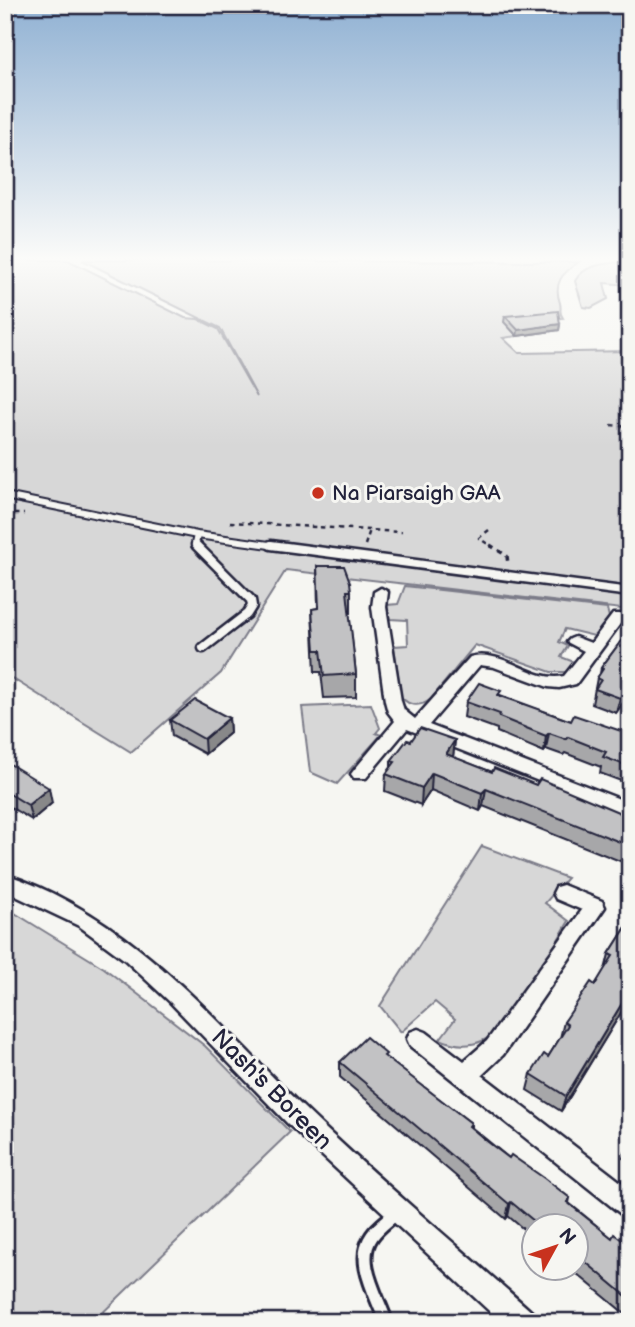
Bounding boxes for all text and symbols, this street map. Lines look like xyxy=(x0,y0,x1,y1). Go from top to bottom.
place label: Na Piarsaigh GAA xyxy=(332,481,501,506)
marker: Na Piarsaigh GAA xyxy=(310,485,326,501)
street label: Nash's Boreen xyxy=(205,1023,338,1156)
north arrow xyxy=(520,1212,590,1282)
text: N xyxy=(553,1224,580,1250)

